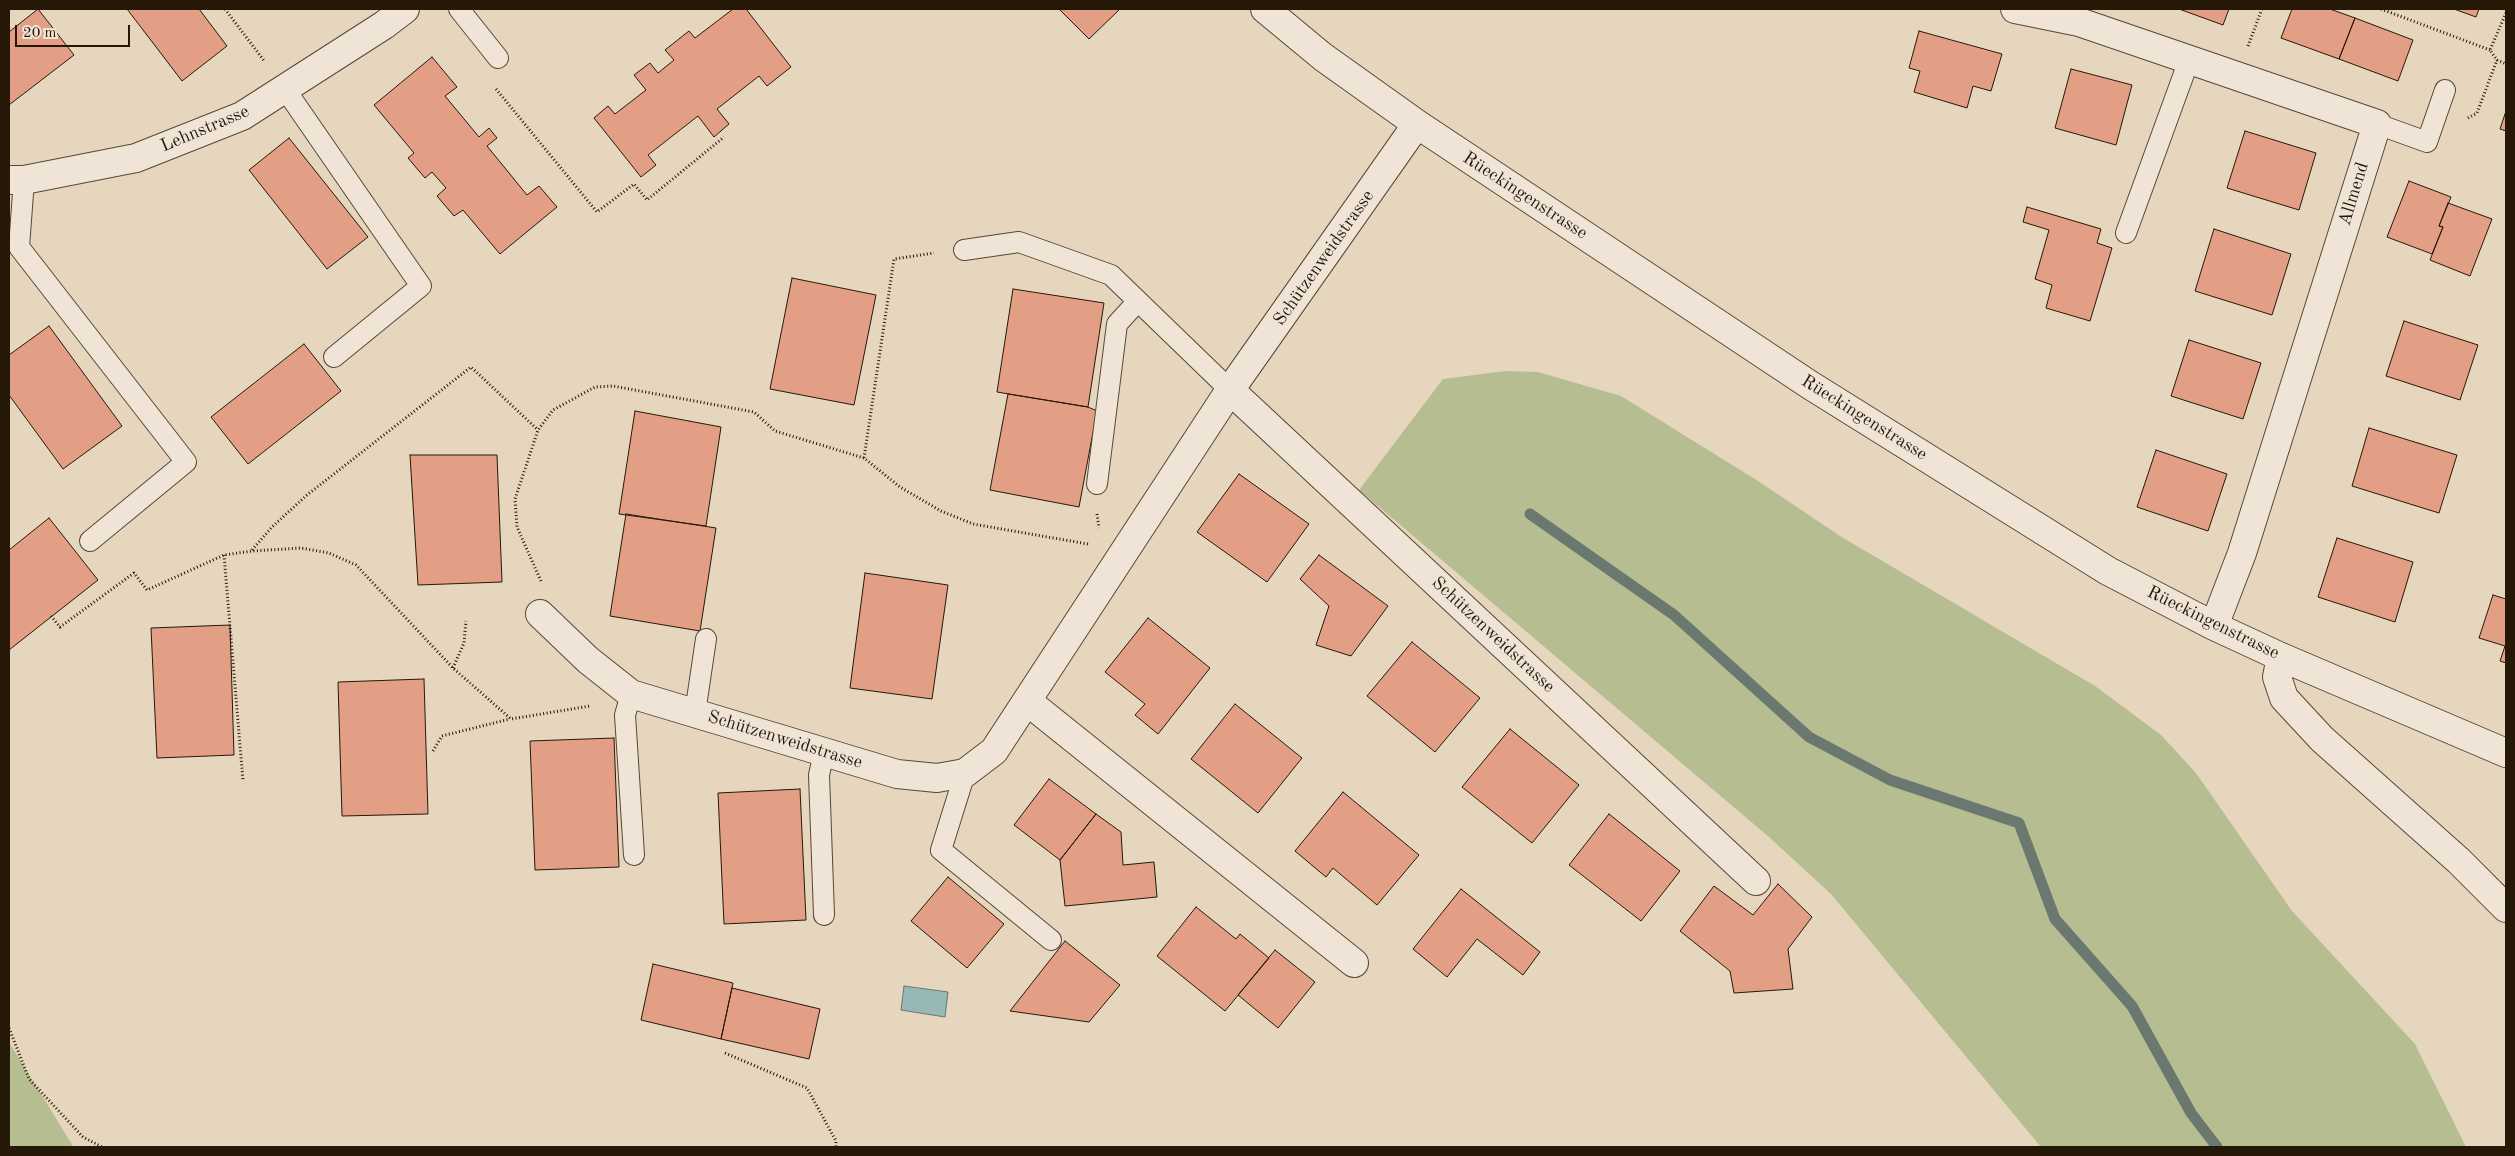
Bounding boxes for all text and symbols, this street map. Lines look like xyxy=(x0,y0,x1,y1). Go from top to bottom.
scale bar xyxy=(18,15,132,47)
text: 20 m xyxy=(23,26,57,41)
street label: Lehnstrasse xyxy=(157,101,253,157)
street label: Rüeckingenstrasse xyxy=(1458,148,1592,244)
street label: Allmend xyxy=(2334,160,2374,228)
street label: Schützenweidstrasse xyxy=(1269,186,1379,330)
street label: Rüeckingenstrasse xyxy=(1797,371,1931,465)
street label: Schützenweidstrasse xyxy=(1427,572,1559,698)
street label: Rüeckingenstrasse xyxy=(2143,582,2283,664)
street label: Schützenweidstrasse xyxy=(705,706,865,774)

